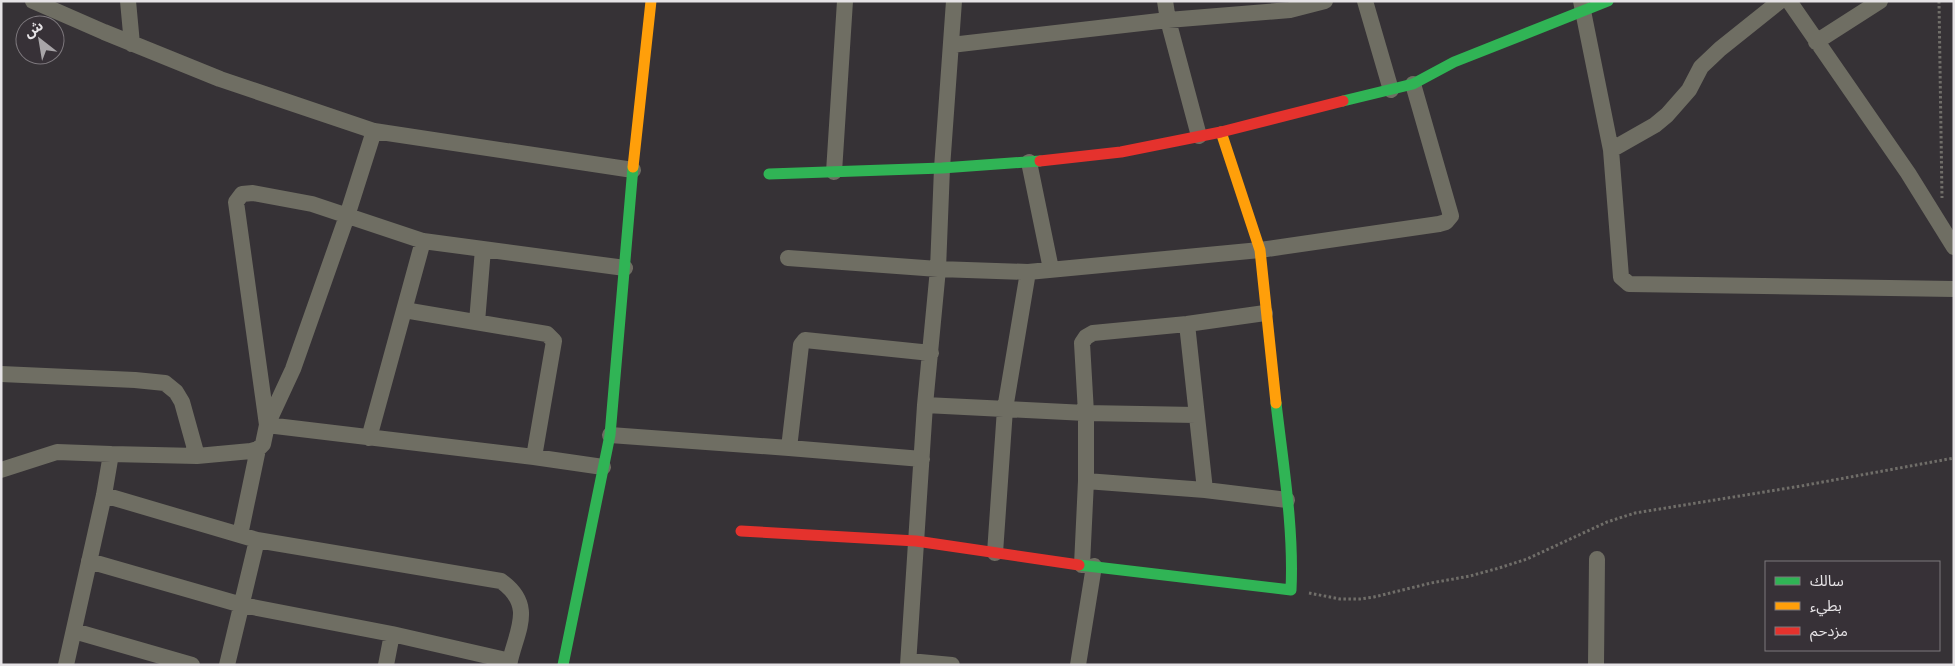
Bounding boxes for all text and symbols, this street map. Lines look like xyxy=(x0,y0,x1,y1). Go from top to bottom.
north arrow xyxy=(15,15,65,65)
text: ش xyxy=(21,17,46,42)
legend xyxy=(1765,561,1940,651)
text: سالك xyxy=(1810,572,1844,590)
text: بطيء xyxy=(1810,597,1842,617)
text: مزدحم xyxy=(1810,622,1848,642)

